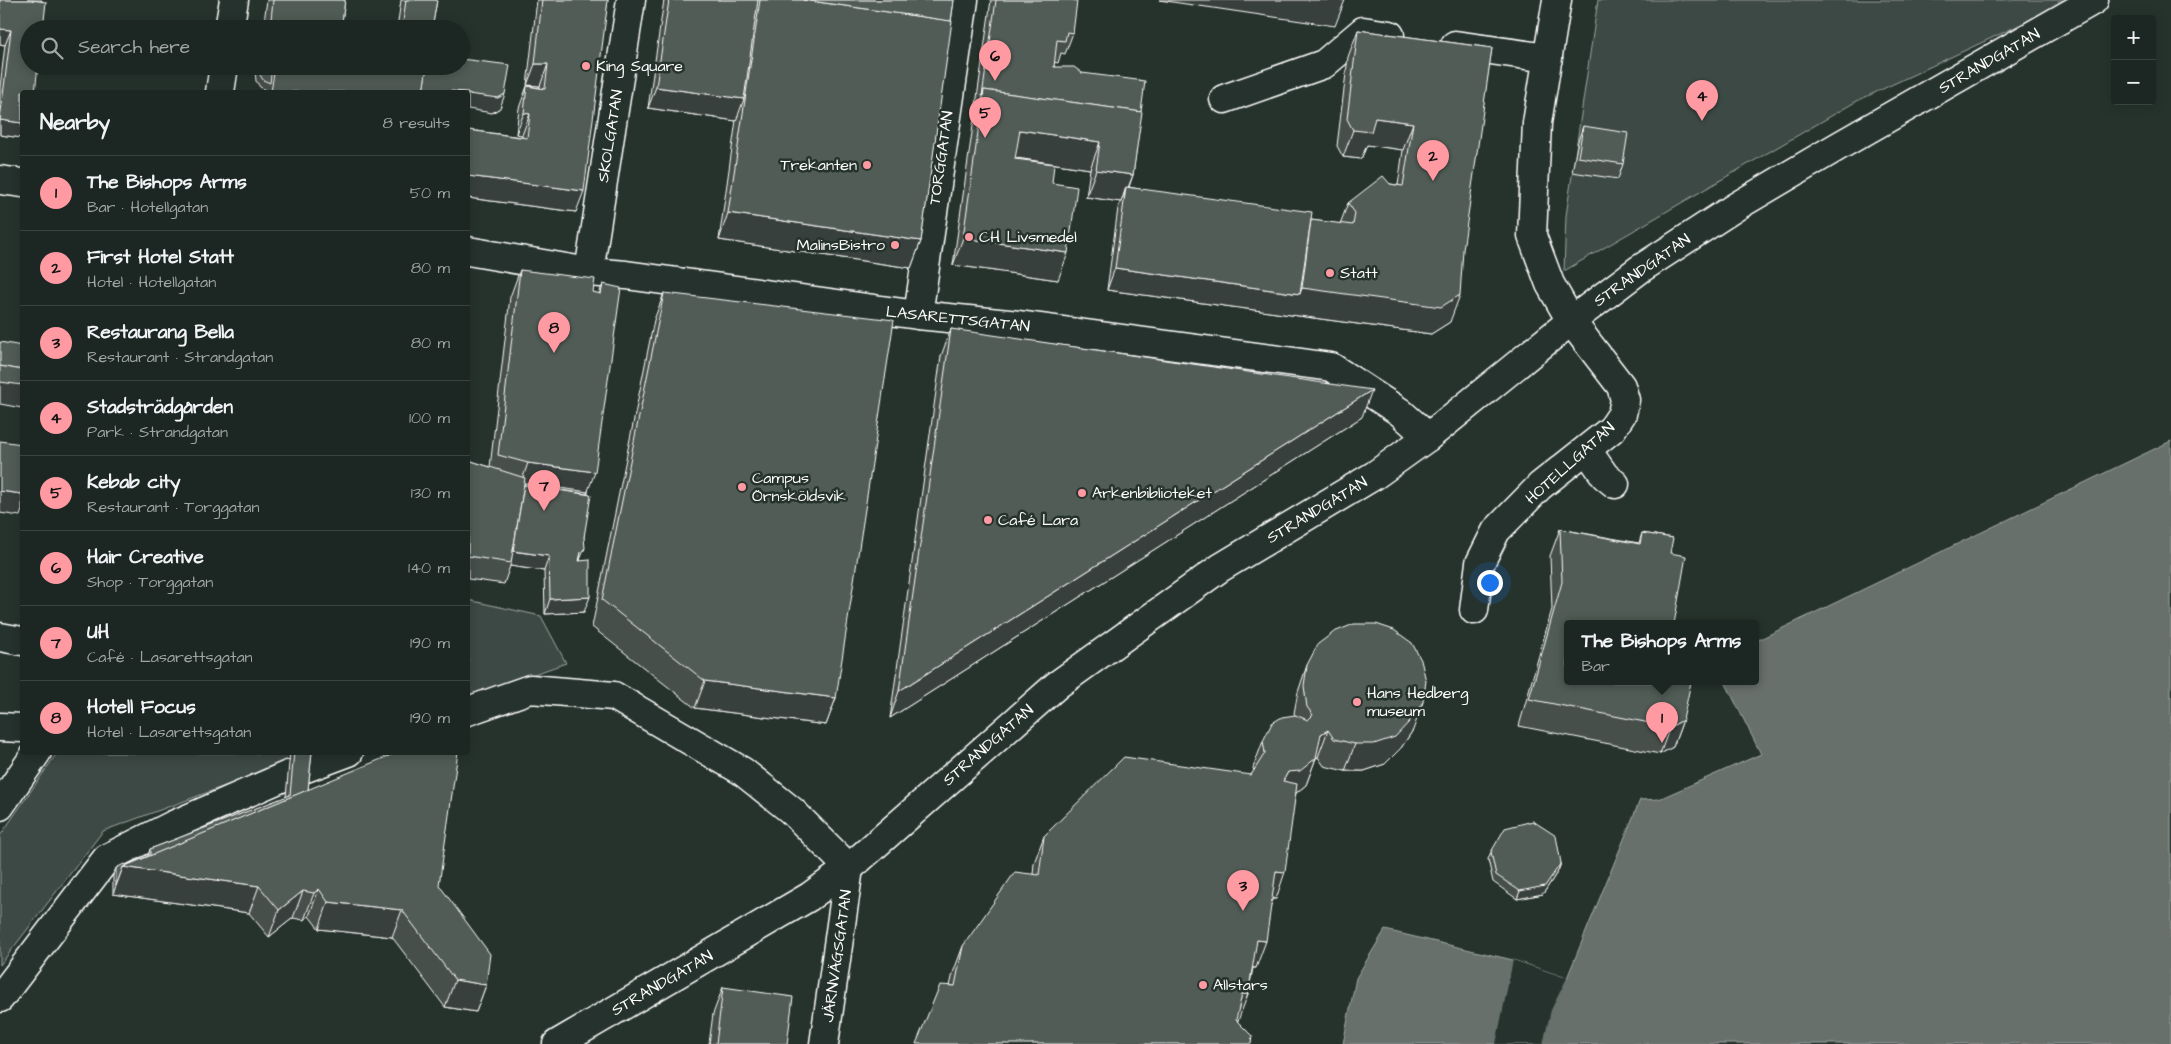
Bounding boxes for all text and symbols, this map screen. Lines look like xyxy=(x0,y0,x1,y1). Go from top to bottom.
map controls xyxy=(2111,15,2156,105)
button: + xyxy=(2111,15,2156,60)
search box xyxy=(20,20,470,75)
street label: STRANDGATAN xyxy=(1934,23,2044,99)
icon: search xyxy=(38,34,66,62)
text: Search here xyxy=(78,34,190,61)
pin: 6 xyxy=(979,40,1011,81)
place label: King Square xyxy=(596,55,683,78)
marker: King Square xyxy=(580,60,592,72)
button: − xyxy=(2111,60,2156,105)
pin: 4 xyxy=(1686,80,1718,121)
street label: SKOLGATAN xyxy=(592,88,628,184)
pin: 5 xyxy=(969,97,1001,138)
text: Nearby xyxy=(40,108,110,137)
street label: TORGGATAN xyxy=(924,110,958,206)
text: 8 results xyxy=(383,112,450,134)
pin: 2 xyxy=(1417,140,1449,181)
place label: Trekanten xyxy=(780,154,857,176)
marker: Trekanten xyxy=(861,159,873,171)
text: The Bishops Arms xyxy=(87,169,247,196)
text: 1 xyxy=(55,182,57,204)
text: 50 m xyxy=(410,182,450,204)
text: Bar · Hotellgatan xyxy=(87,196,208,218)
place label: CH Livsmedel xyxy=(979,226,1077,248)
street label: STRANDGATAN xyxy=(1589,228,1695,312)
marker: CH Livsmedel xyxy=(963,231,975,243)
place label: MalinsBistro xyxy=(797,234,885,256)
marker: MalinsBistro xyxy=(889,239,901,251)
text: First Hotel Statt xyxy=(87,244,234,271)
text: 2 xyxy=(51,257,61,279)
text: 80 m xyxy=(411,257,450,279)
place label: Statt xyxy=(1340,262,1378,284)
marker: Statt xyxy=(1324,267,1336,279)
text: Hotel · Hotellgatan xyxy=(87,271,216,293)
street label: LASARETTSGATAN xyxy=(885,301,1031,337)
pin: 8 xyxy=(538,312,570,353)
text: Restaurang Bella xyxy=(87,319,234,346)
text: 3 xyxy=(52,332,60,354)
text: 80 m xyxy=(411,332,450,354)
text: Restaurant · Strandgatan xyxy=(87,346,273,368)
text: Stadsträdgården xyxy=(87,394,233,421)
text: 4 xyxy=(51,407,61,429)
text: 100 m xyxy=(409,407,450,429)
street label: HOTELLGATAN xyxy=(1520,417,1620,509)
text: Park · Strandgatan xyxy=(87,421,228,443)
place label: Campus Örnsköldsvik xyxy=(752,467,846,507)
text: Kebab city xyxy=(87,469,180,496)
pin: 7 xyxy=(528,470,560,511)
street label: STRANDGATAN xyxy=(1263,471,1371,549)
marker: Campus Örnsköldsvik xyxy=(736,481,748,493)
text: 5 xyxy=(50,482,62,504)
text: 130 m xyxy=(411,482,450,504)
place label: Arkenbiblioteket xyxy=(1092,482,1213,504)
marker: Arkenbiblioteket xyxy=(1076,487,1088,499)
text: Restaurant · Torggatan xyxy=(87,496,259,518)
place label: Café Lara xyxy=(998,509,1078,531)
marker: Café Lara xyxy=(982,514,994,526)
text: Hair Creative xyxy=(87,544,204,571)
text: 6 xyxy=(51,557,61,579)
text: 140 m xyxy=(408,557,450,579)
your location xyxy=(1477,570,1503,596)
text: Shop · Torggatan xyxy=(87,571,213,593)
text: UH xyxy=(87,619,109,646)
popup xyxy=(1564,620,1759,685)
text: The Bishops Arms xyxy=(1582,628,1741,655)
text: 7 xyxy=(51,632,61,654)
text: 190 m xyxy=(410,632,450,654)
text: Café · Lasarettsgatan xyxy=(87,646,253,668)
text: Bar xyxy=(1582,655,1610,677)
place label: Hans Hedberg museum xyxy=(1367,682,1469,722)
text: Hotell Focus xyxy=(87,694,196,721)
marker: Hans Hedberg museum xyxy=(1351,696,1363,708)
street label: STRANDGATAN xyxy=(938,699,1038,791)
pin: 1 xyxy=(1646,702,1678,743)
text: 8 xyxy=(51,707,61,729)
text: 190 m xyxy=(410,707,450,729)
text: Hotel · Lasarettsgatan xyxy=(87,721,251,743)
pin: 3 xyxy=(1227,870,1259,911)
street label: JÄRNVÄGSGATAN xyxy=(817,888,857,1024)
street label: STRANDGATAN xyxy=(607,945,717,1021)
place label: Allstars xyxy=(1213,974,1268,996)
marker: Allstars xyxy=(1197,979,1209,991)

